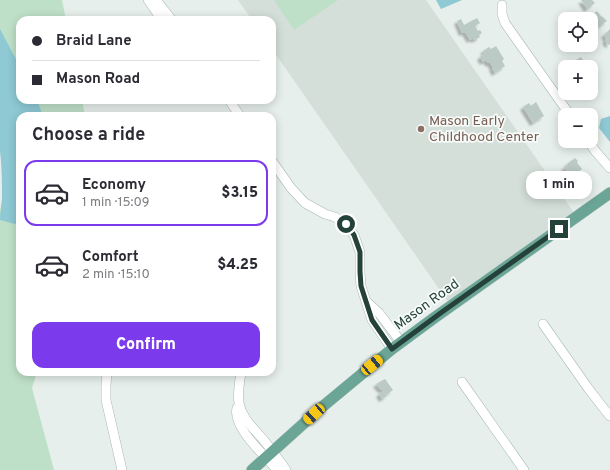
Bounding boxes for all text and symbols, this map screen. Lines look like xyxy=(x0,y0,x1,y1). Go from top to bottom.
map controls xyxy=(558,12,598,148)
button: locate xyxy=(558,12,598,52)
text: Braid Lane xyxy=(56,32,132,51)
button: + xyxy=(558,60,598,100)
text: Mason Road xyxy=(56,70,140,89)
button: − xyxy=(558,108,598,148)
place label: Mason Early Childhood Center xyxy=(429,113,540,146)
text: Choose a ride xyxy=(32,124,145,147)
marker: Mason Early Childhood Center xyxy=(416,124,426,134)
callout: 1 min xyxy=(526,171,592,199)
icon: car xyxy=(34,175,70,211)
text: Economy xyxy=(82,176,146,195)
text: 1 min xyxy=(543,177,575,193)
text: $3.15 xyxy=(221,184,258,203)
text: 1 min · 15:09 xyxy=(82,195,150,211)
route start xyxy=(337,215,355,233)
route end xyxy=(550,220,568,238)
icon: car xyxy=(34,247,70,283)
text: Comfort xyxy=(82,248,139,267)
text: $4.25 xyxy=(217,256,258,275)
text: 2 min · 15:10 xyxy=(82,267,150,283)
street label: Mason Road xyxy=(391,276,463,334)
button: Confirm xyxy=(32,322,260,368)
car xyxy=(359,353,385,377)
car xyxy=(301,402,327,426)

